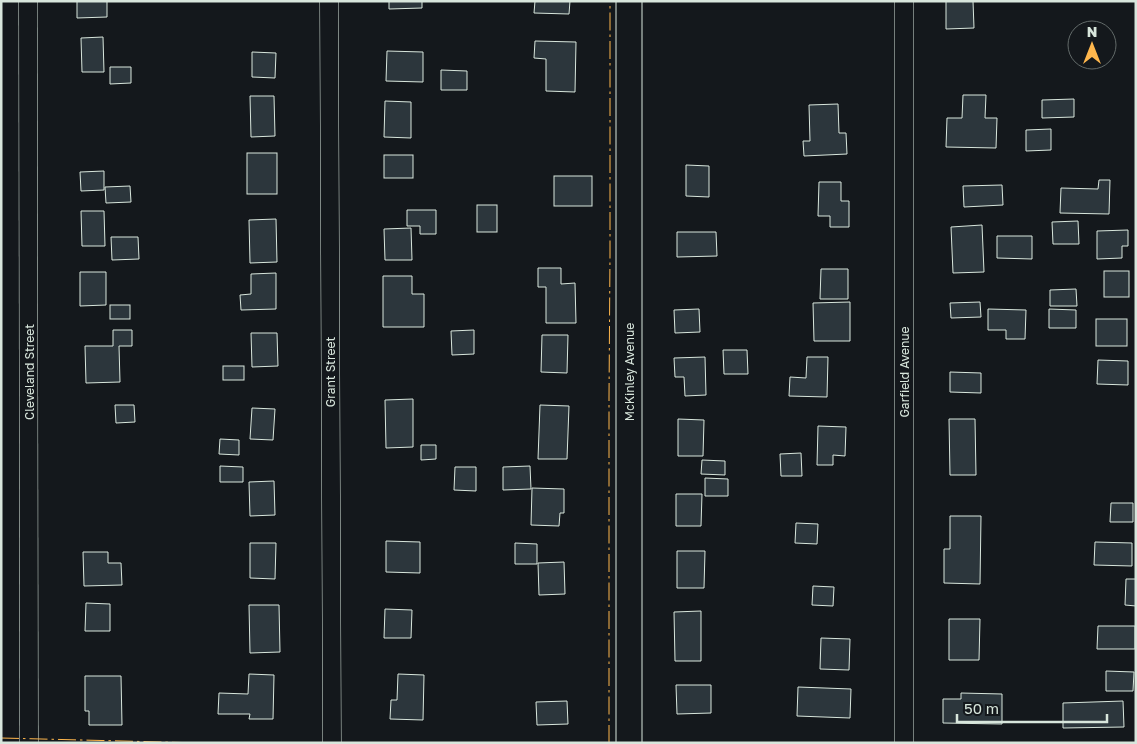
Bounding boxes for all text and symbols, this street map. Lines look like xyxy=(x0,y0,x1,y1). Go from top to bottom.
north arrow xyxy=(1067,20,1117,70)
text: N xyxy=(1087,23,1097,40)
street label: McKinley Avenue xyxy=(622,323,637,421)
street label: Cleveland Street xyxy=(22,324,37,420)
street label: Garfield Avenue xyxy=(897,326,912,418)
street label: Grant Street xyxy=(323,337,338,407)
scale bar xyxy=(957,692,1107,724)
text: 50 m xyxy=(964,699,999,717)

